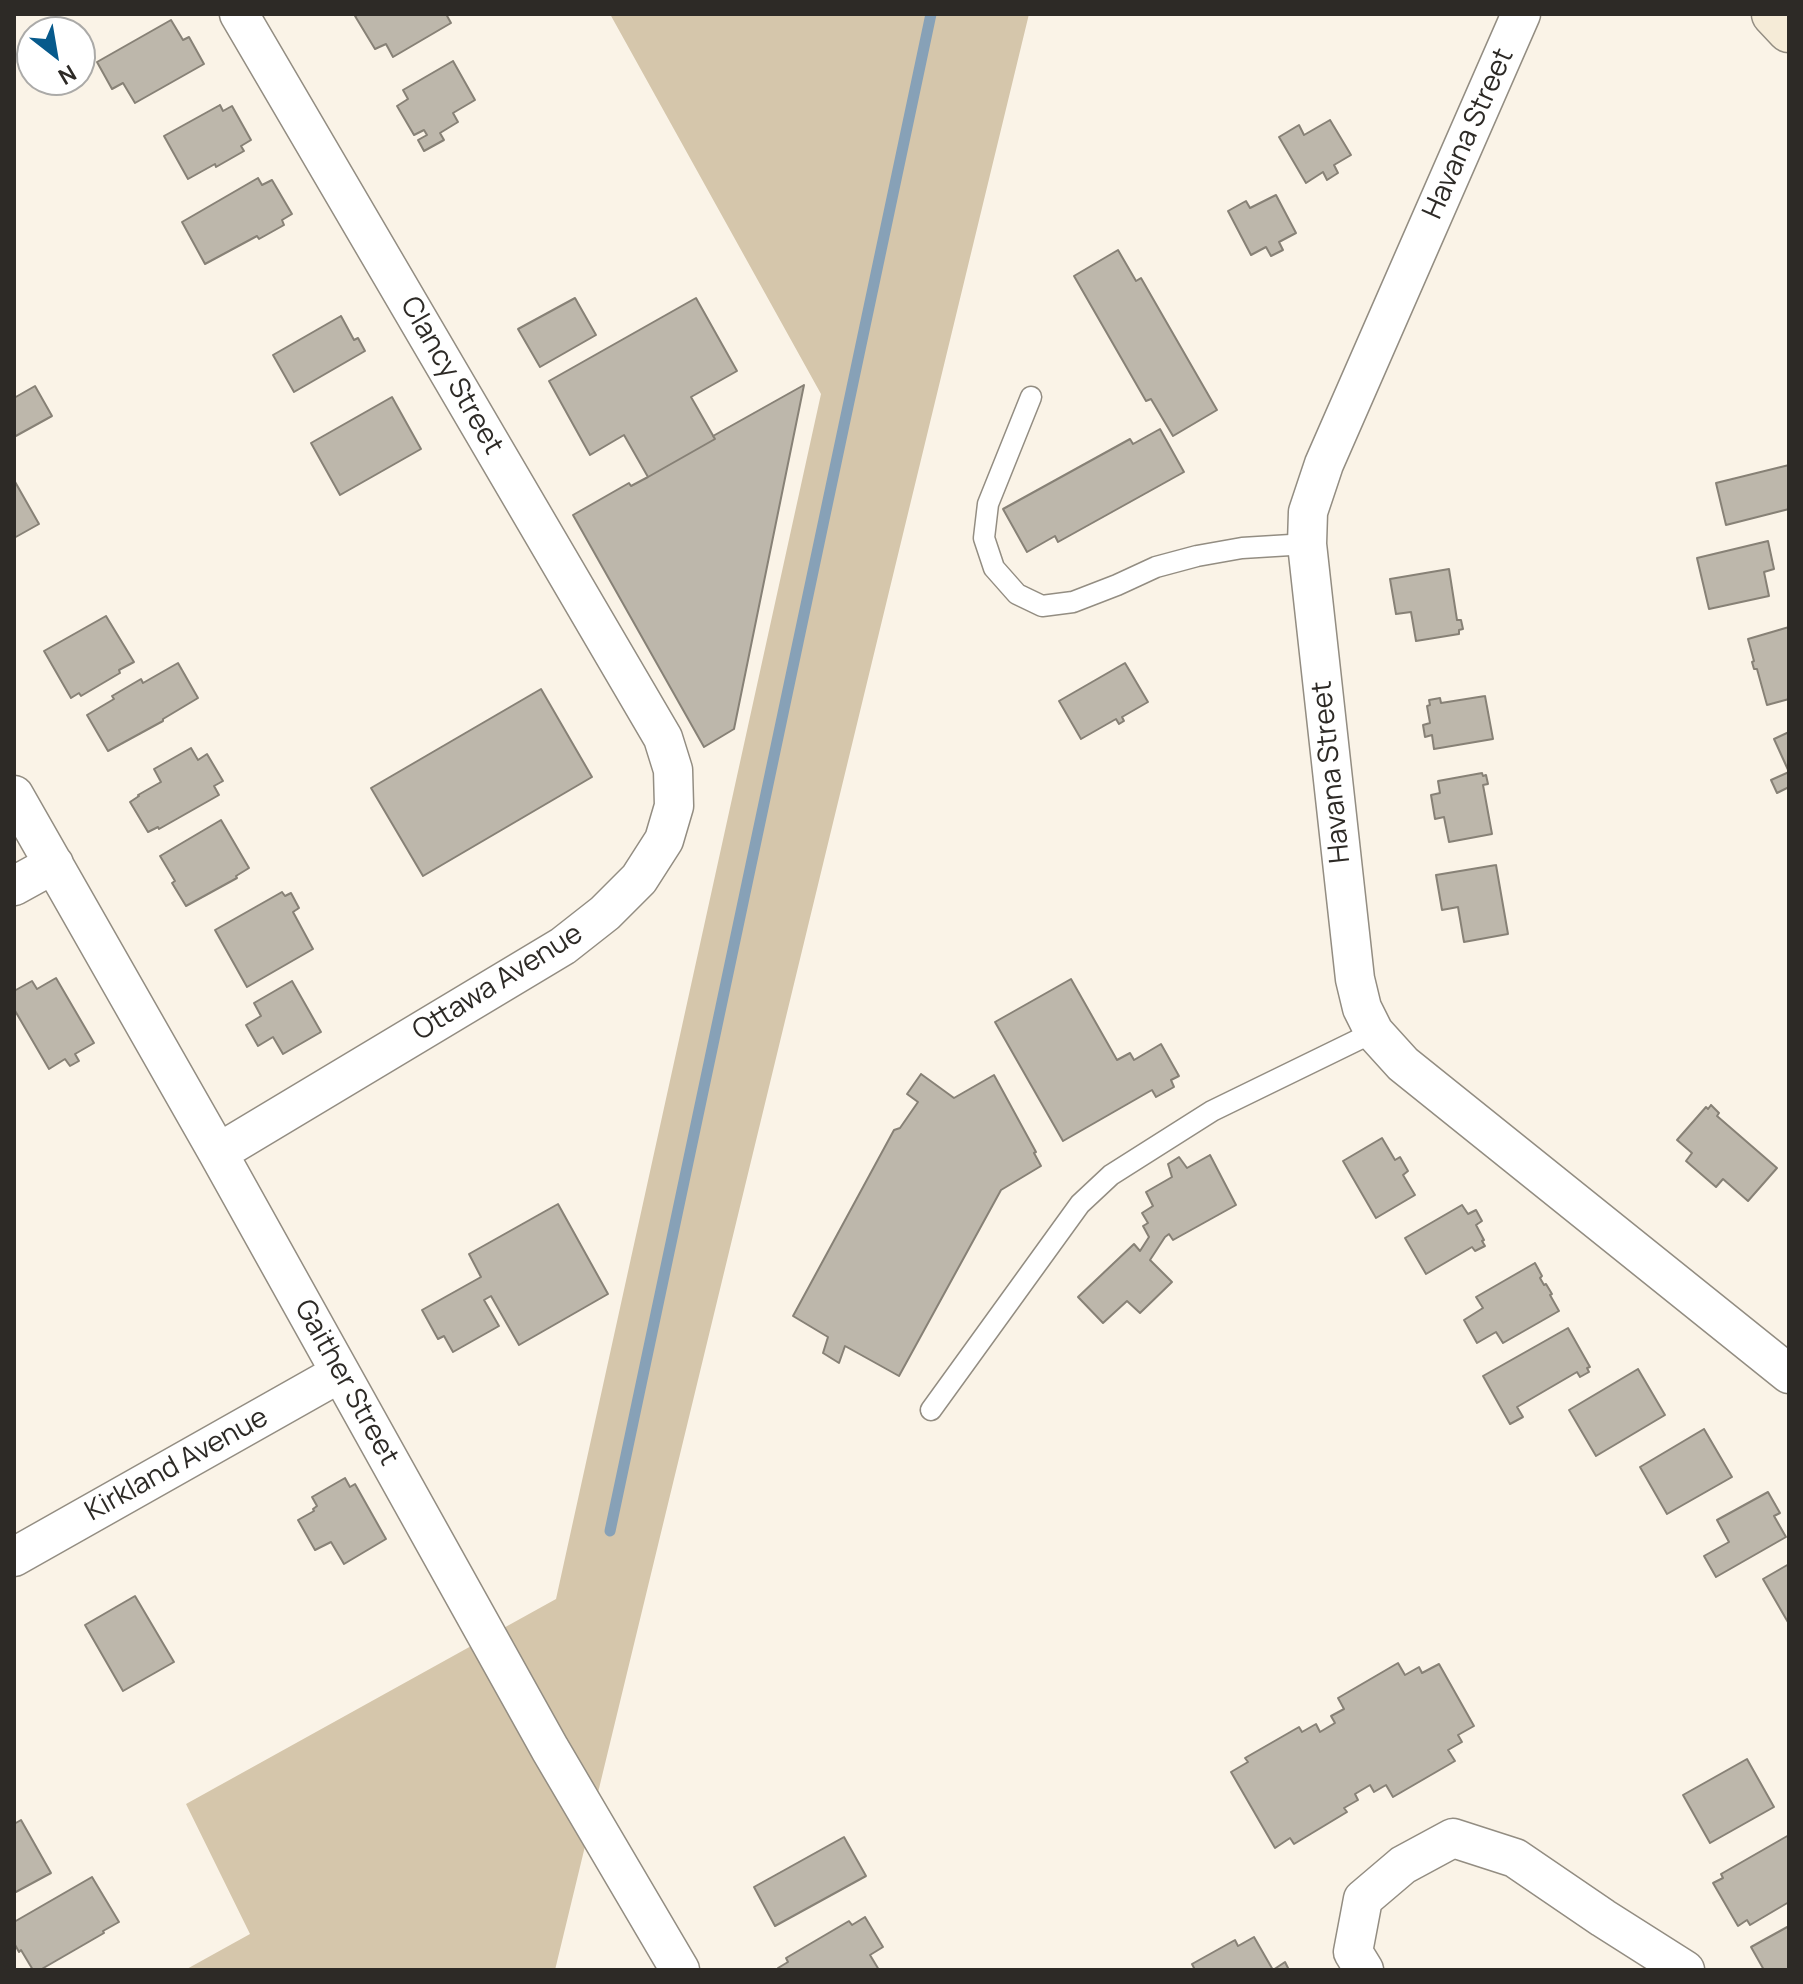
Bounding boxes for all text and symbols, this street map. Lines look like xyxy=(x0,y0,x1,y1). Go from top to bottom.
north arrow xyxy=(16,16,96,96)
street label: Havana Street xyxy=(1416,44,1522,224)
text: N xyxy=(53,58,82,92)
street label: Clancy Street xyxy=(392,291,510,461)
street label: Havana Street xyxy=(1306,679,1358,865)
street label: Ottawa Avenue xyxy=(407,917,589,1049)
street label: Gaither Street xyxy=(287,1294,405,1472)
street label: Kirkland Avenue xyxy=(80,1401,274,1529)

